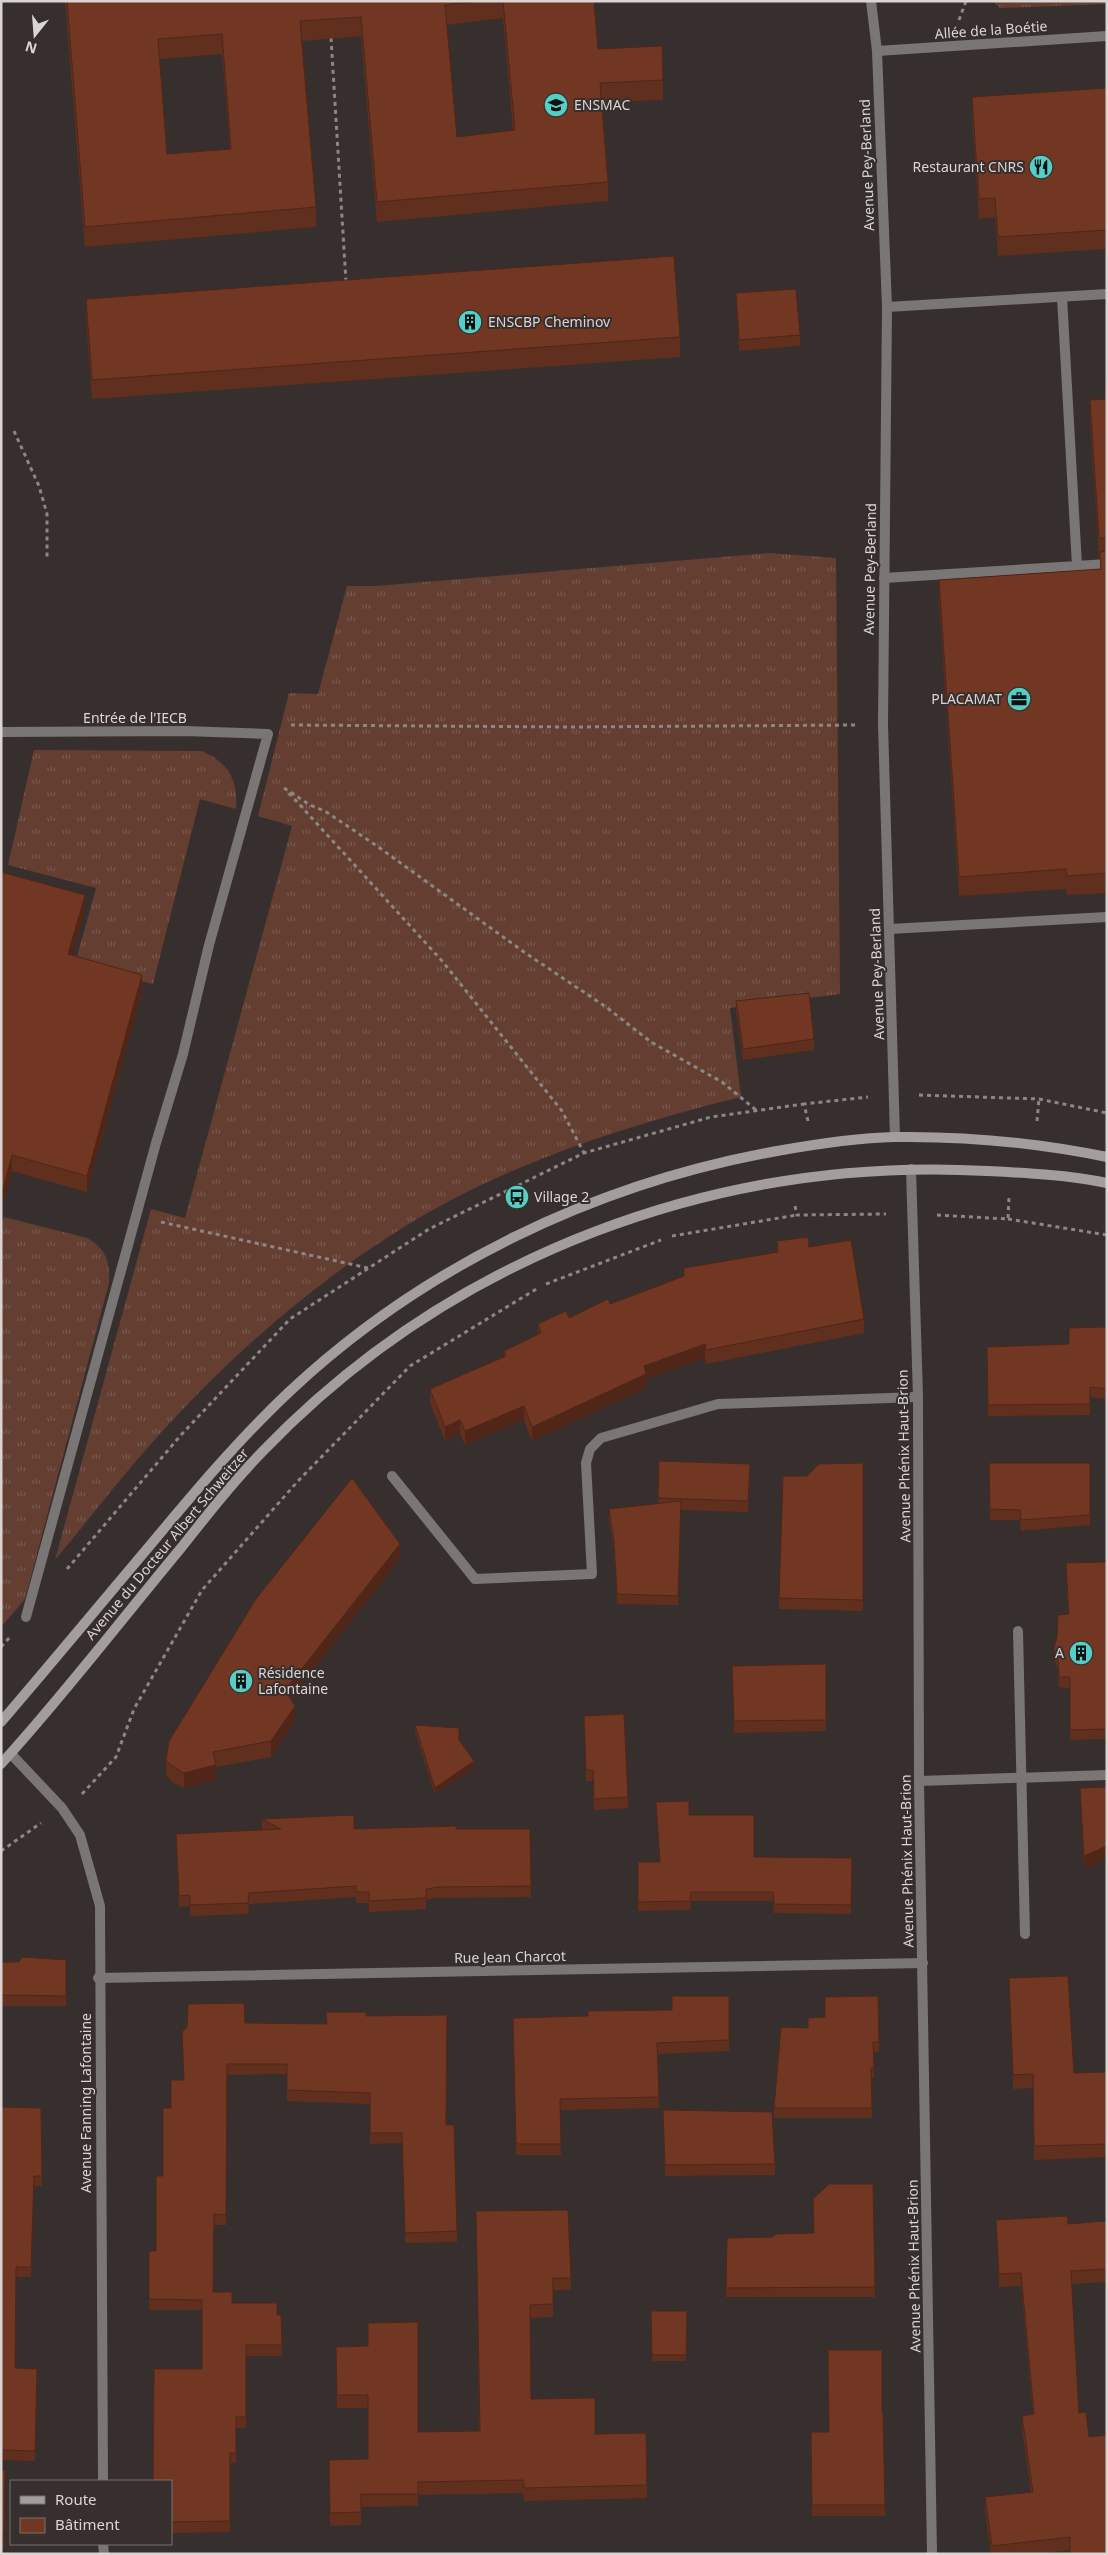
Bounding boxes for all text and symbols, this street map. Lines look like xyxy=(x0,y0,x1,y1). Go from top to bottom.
north arrow xyxy=(10,10,60,60)
street label: Allée de la Boétie xyxy=(934,16,1048,43)
text: N xyxy=(23,37,39,59)
school or university icon: ENSMAC xyxy=(543,92,569,118)
place label: ENSMAC xyxy=(574,95,630,114)
street label: Avenue Pey-Berland xyxy=(855,99,878,231)
restaurant icon: Restaurant CNRS xyxy=(1028,154,1054,180)
place label: Restaurant CNRS xyxy=(913,157,1024,176)
building icon: ENSCBP Cheminov xyxy=(457,309,483,335)
place label: ENSCBP Cheminov xyxy=(488,312,611,331)
street label: Avenue Pey-Berland xyxy=(859,503,880,635)
office icon: PLACAMAT xyxy=(1006,686,1032,712)
place label: PLACAMAT xyxy=(931,689,1002,708)
street label: Entrée de l'IECB xyxy=(83,708,187,727)
street label: Avenue Pey-Berland xyxy=(865,908,888,1040)
bus stop icon: Village 2 xyxy=(504,1184,530,1210)
place label: Village 2 xyxy=(534,1187,589,1206)
street label: Avenue Phénix Haut-Brion xyxy=(892,1369,915,1543)
street label: Avenue du Docteur Albert Schweitzer xyxy=(81,1444,253,1643)
building icon: A xyxy=(1068,1640,1094,1666)
place label: A xyxy=(1055,1643,1064,1662)
place label: Résidence Lafontaine xyxy=(258,1663,328,1698)
building icon: Résidence Lafontaine xyxy=(228,1668,254,1694)
street label: Avenue Phénix Haut-Brion xyxy=(895,1774,918,1948)
street label: Rue Jean Charcot xyxy=(454,1946,566,1967)
street label: Avenue Fanning Lafontaine xyxy=(76,2013,95,2193)
street label: Avenue Phénix Haut-Brion xyxy=(902,2179,925,2353)
legend xyxy=(10,2480,172,2545)
text: Route xyxy=(55,2489,97,2509)
text: Bâtiment xyxy=(55,2514,120,2534)

